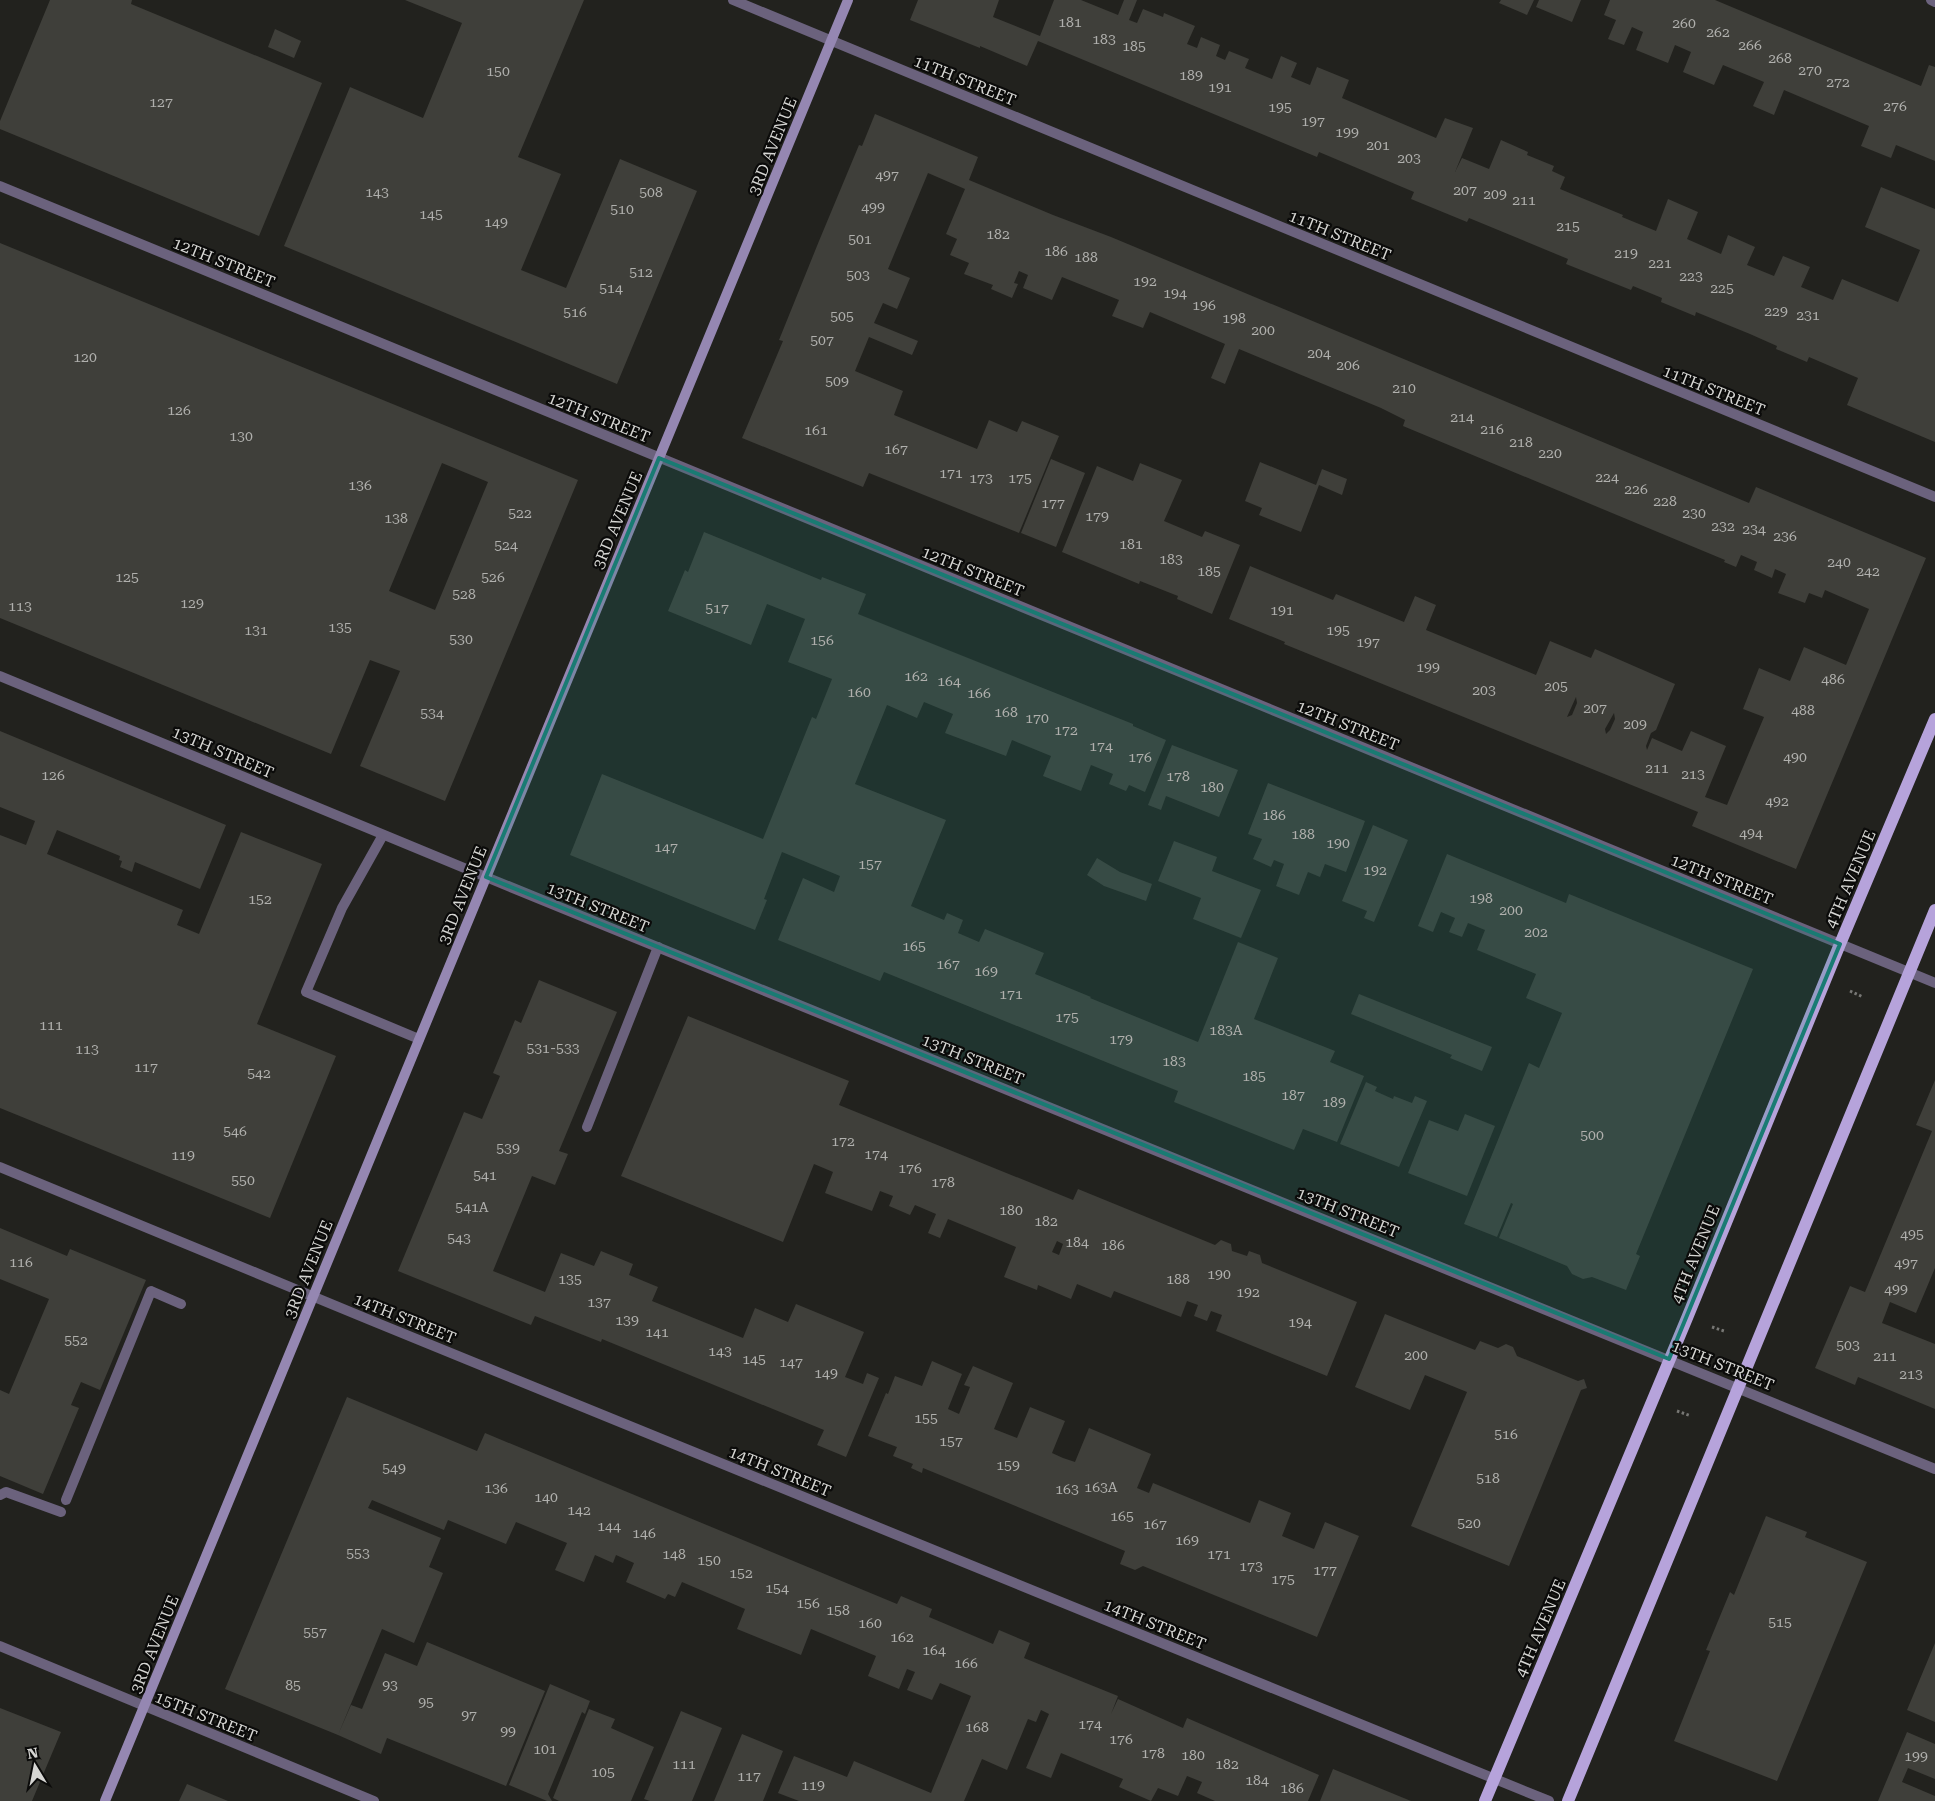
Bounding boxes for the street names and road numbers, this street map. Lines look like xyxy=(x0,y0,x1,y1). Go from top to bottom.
street label: 11TH STREET xyxy=(911,51,1019,110)
street label: 3RD AVENUE xyxy=(744,94,801,198)
street label: 11TH STREET xyxy=(1286,206,1394,265)
street label: 12TH STREET xyxy=(170,233,278,292)
street label: 11TH STREET xyxy=(1660,361,1768,420)
street label: 12TH STREET xyxy=(545,388,653,447)
street label: 3RD AVENUE xyxy=(588,469,647,572)
street label: 12TH STREET xyxy=(919,542,1027,601)
street label: 12TH STREET xyxy=(1294,696,1402,755)
street label: 13TH STREET xyxy=(169,722,277,783)
street label: 4TH AVENUE xyxy=(1821,827,1880,931)
street label: 3RD AVENUE xyxy=(434,843,491,947)
street label: 12TH STREET xyxy=(1668,850,1776,909)
street label: 13TH STREET xyxy=(544,878,652,937)
street label: 13TH STREET xyxy=(919,1030,1027,1089)
street label: 13TH STREET xyxy=(1294,1183,1402,1242)
street label: 4TH AVENUE xyxy=(1667,1202,1724,1306)
street label: 3RD AVENUE xyxy=(280,1217,337,1321)
street label: 14TH STREET xyxy=(351,1289,459,1348)
street label: 13TH STREET xyxy=(1669,1336,1777,1395)
street label: 14TH STREET xyxy=(726,1442,834,1501)
street label: 4TH AVENUE xyxy=(1511,1576,1570,1680)
street label: 3RD AVENUE xyxy=(126,1592,183,1696)
street label: 14TH STREET xyxy=(1101,1595,1209,1654)
street label: 15TH STREET xyxy=(152,1687,260,1746)

